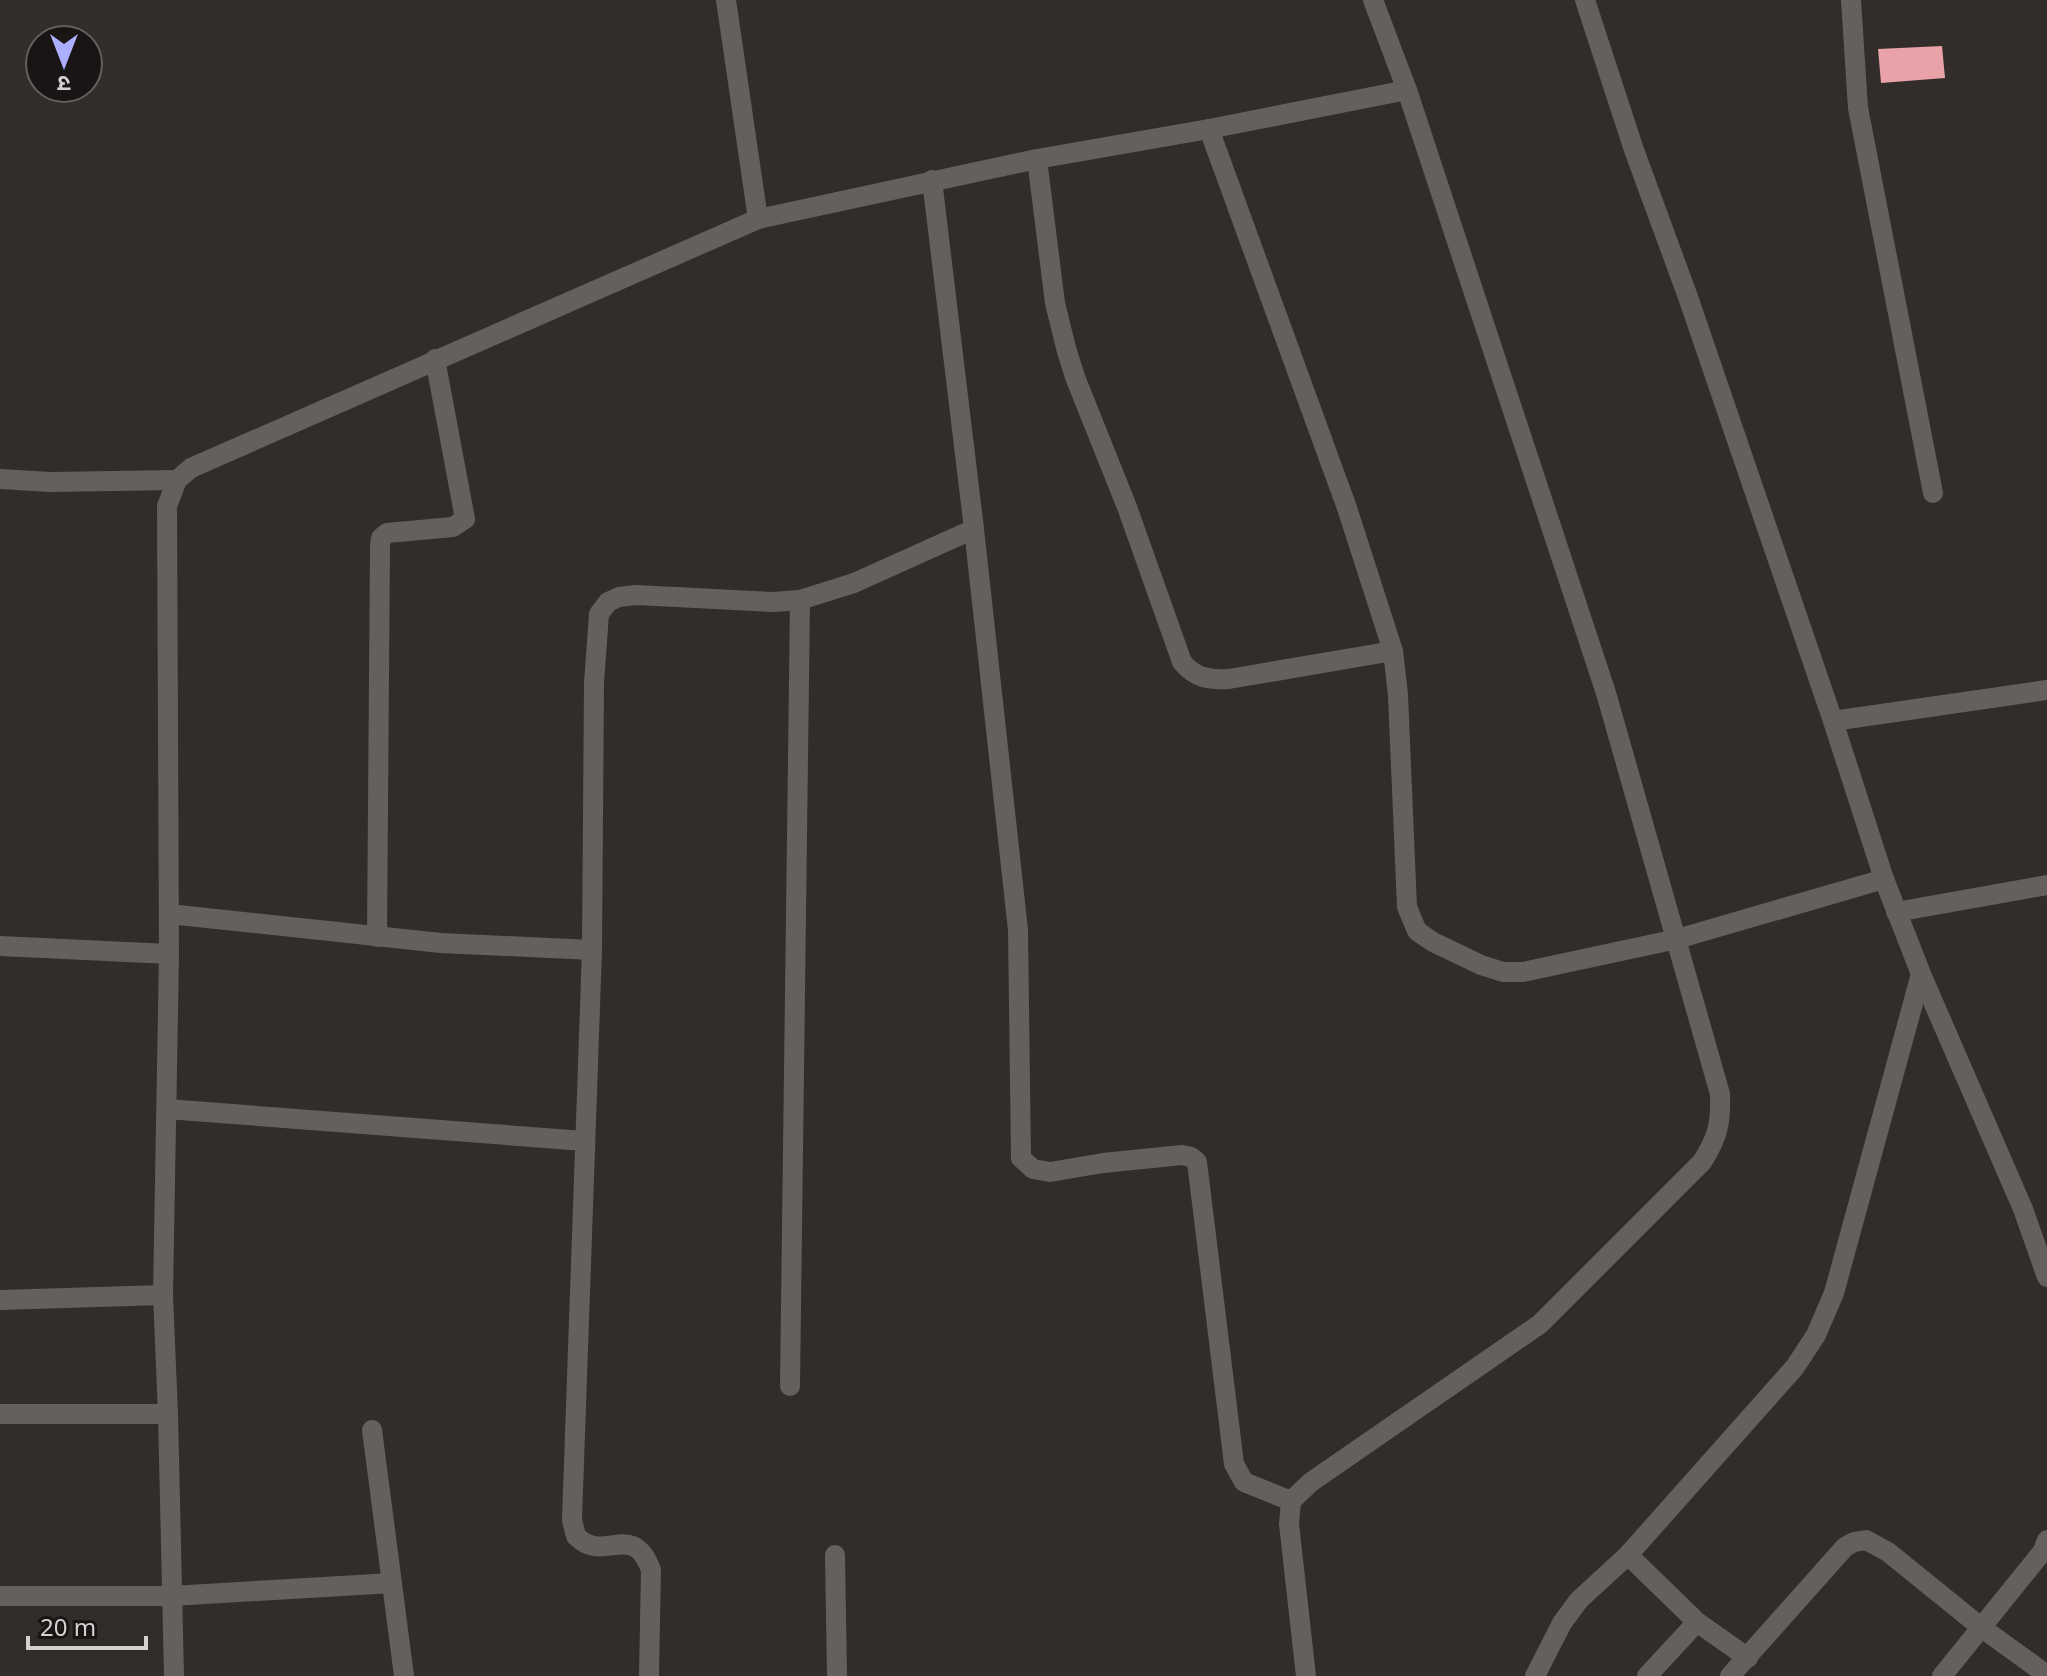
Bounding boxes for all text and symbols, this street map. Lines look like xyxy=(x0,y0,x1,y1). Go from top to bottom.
north arrow xyxy=(24,24,104,104)
text: उ xyxy=(56,70,70,100)
scale bar xyxy=(28,1600,146,1650)
text: 20 m xyxy=(40,1610,96,1643)

